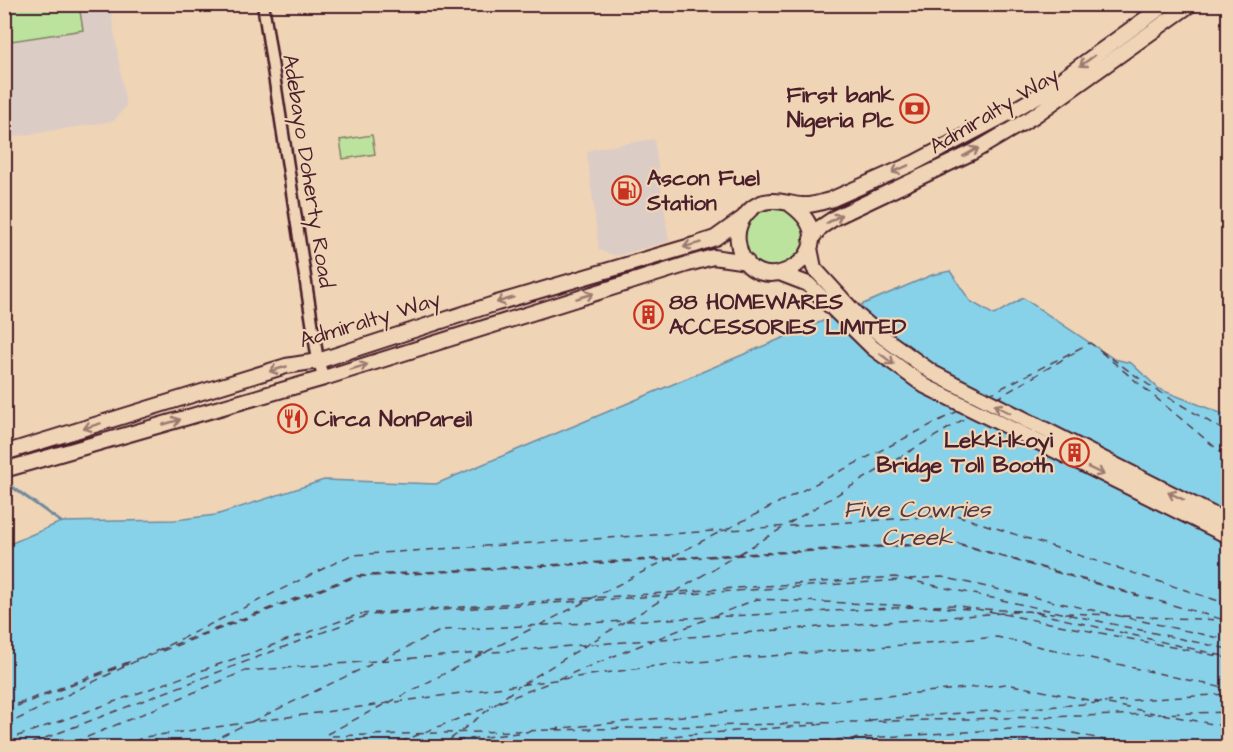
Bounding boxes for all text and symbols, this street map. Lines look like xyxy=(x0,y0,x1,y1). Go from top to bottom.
street label: Adebayo Doherty Road xyxy=(273,52,342,290)
one-way arrow xyxy=(1079,55,1095,68)
street label: Admiralty Way xyxy=(923,60,1065,163)
place label: First bank Nigeria Plc xyxy=(786,80,894,137)
bank icon: First bank Nigeria Plc xyxy=(899,92,931,124)
one-way arrow xyxy=(962,146,979,158)
place label: Ascon Fuel Station xyxy=(646,163,761,219)
one-way arrow xyxy=(892,164,910,176)
fuel station icon: Ascon Fuel Station xyxy=(610,175,642,207)
one-way arrow xyxy=(825,212,842,224)
one-way arrow xyxy=(683,240,702,252)
street label: Admiralty Way xyxy=(295,284,445,357)
place label: 88 HOMEWARES ACCESSORIES LIMITED xyxy=(669,287,907,343)
one-way arrow xyxy=(575,290,594,301)
one-way arrow xyxy=(496,295,515,306)
building icon: 88 HOMEWARES ACCESSORIES LIMITED xyxy=(632,299,664,331)
one-way arrow xyxy=(879,353,895,366)
one-way arrow xyxy=(349,361,368,372)
one-way arrow xyxy=(269,364,288,375)
restaurant icon: Circa NonPareil xyxy=(277,403,309,435)
one-way arrow xyxy=(993,403,1011,414)
place label: Circa NonPareil xyxy=(314,404,473,435)
one-way arrow xyxy=(162,416,181,427)
one-way arrow xyxy=(83,421,102,432)
place label: Lekki-Ikoyi Bridge Toll Booth xyxy=(877,425,1054,482)
building icon: Lekki-Ikoyi Bridge Toll Booth xyxy=(1058,437,1090,469)
one-way arrow xyxy=(1086,465,1104,477)
one-way arrow xyxy=(1168,490,1186,501)
water label: Five Cowries Creek xyxy=(843,493,993,555)

